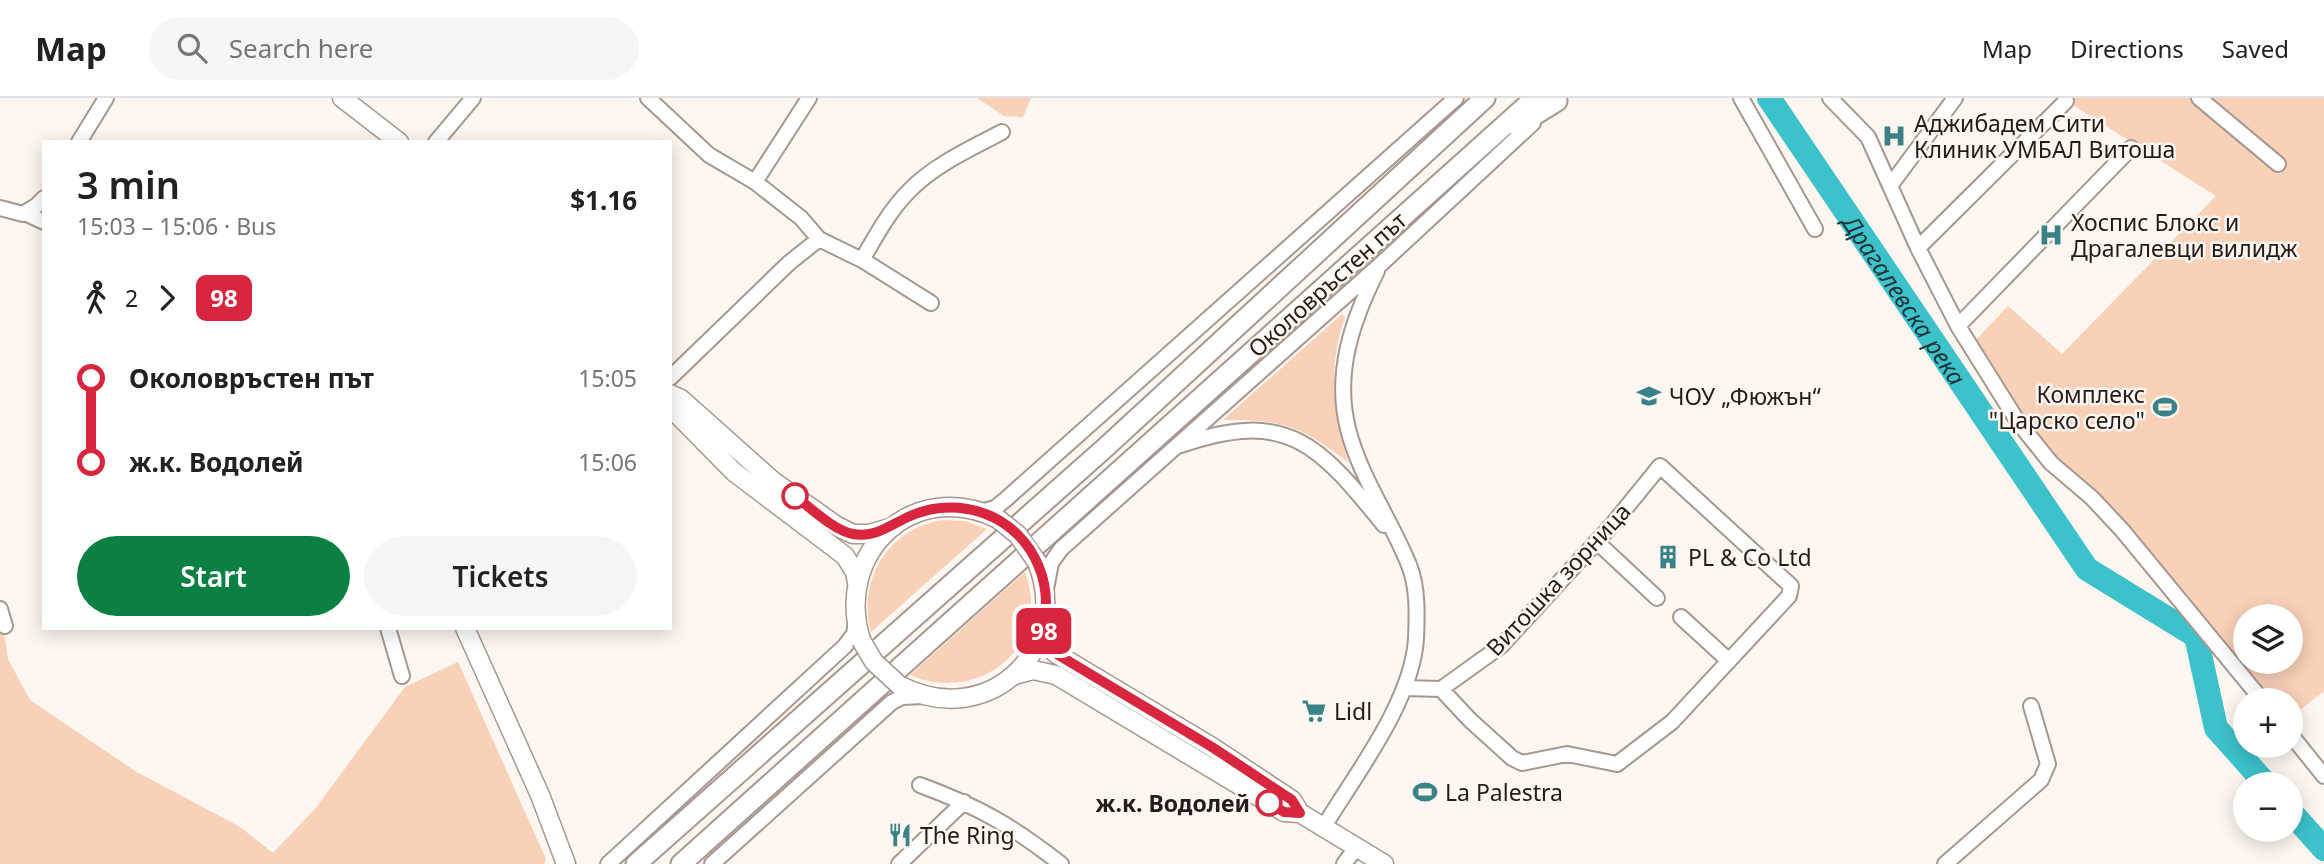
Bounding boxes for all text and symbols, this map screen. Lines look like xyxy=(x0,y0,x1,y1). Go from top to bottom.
search box xyxy=(149,17,639,80)
text: Map xyxy=(35,26,107,71)
icon: search xyxy=(173,29,211,67)
text: Search here xyxy=(229,30,373,66)
text: Map xyxy=(1982,32,2032,65)
text: Directions xyxy=(2070,32,2184,65)
text: Saved xyxy=(2222,32,2289,65)
place label: Аджибадем Сити Клиник УМБАЛ Витоша xyxy=(1914,107,2175,165)
hospital icon: Аджибадем Сити Клиник УМБАЛ Витоша xyxy=(1880,122,1908,150)
text: 3 min xyxy=(77,158,180,210)
text: $1.16 xyxy=(570,182,637,218)
street label: Околовръстен път xyxy=(1241,204,1413,364)
water label: Драгалевска река xyxy=(1834,205,1975,391)
place label: Хоспис Блокс и Драгалевци вилидж xyxy=(2071,206,2298,264)
text: 15:03 – 15:06 · Bus xyxy=(77,210,276,242)
hospital icon: Хоспис Блокс и Драгалевци вилидж xyxy=(2037,221,2065,249)
icon: walk xyxy=(77,279,115,317)
icon: forward xyxy=(148,279,186,317)
text: 98 xyxy=(210,281,238,314)
text: 2 xyxy=(125,282,138,314)
text: Околовръстен път xyxy=(129,360,374,396)
text: 15:05 xyxy=(578,362,637,394)
place label: Комплекс "Царско село" xyxy=(1989,378,2145,436)
place label: ЧОУ „Фюжън“ xyxy=(1669,380,1821,412)
school or university icon: ЧОУ „Фюжън“ xyxy=(1635,382,1663,410)
sports icon: Комплекс "Царско село" xyxy=(2151,393,2179,421)
text: ж.к. Водолей xyxy=(129,444,304,480)
text: 15:06 xyxy=(578,446,637,478)
unlabelled marker xyxy=(782,483,808,509)
street label: Витошка зорница xyxy=(1479,495,1637,663)
button: Start xyxy=(77,536,350,616)
button: Tickets xyxy=(364,536,637,616)
place label: PL & Co Ltd xyxy=(1688,541,1812,573)
building icon: PL & Co Ltd xyxy=(1654,543,1682,571)
map controls xyxy=(2233,604,2303,842)
button: layers xyxy=(2233,604,2303,674)
line badge: 98 xyxy=(1012,608,1076,654)
text: 98 xyxy=(1030,614,1058,647)
button: + xyxy=(2233,688,2303,758)
place label: Lidl xyxy=(1334,695,1372,727)
supermarket icon: Lidl xyxy=(1300,697,1328,725)
button: − xyxy=(2233,772,2303,842)
place label: La Palestra xyxy=(1445,776,1563,808)
sports icon: La Palestra xyxy=(1411,778,1439,806)
place label: ж.к. Водолей xyxy=(1096,787,1250,819)
marker: ж.к. Водолей xyxy=(1256,790,1282,816)
place label: The Ring xyxy=(920,819,1015,851)
restaurant icon: The Ring xyxy=(886,821,914,849)

